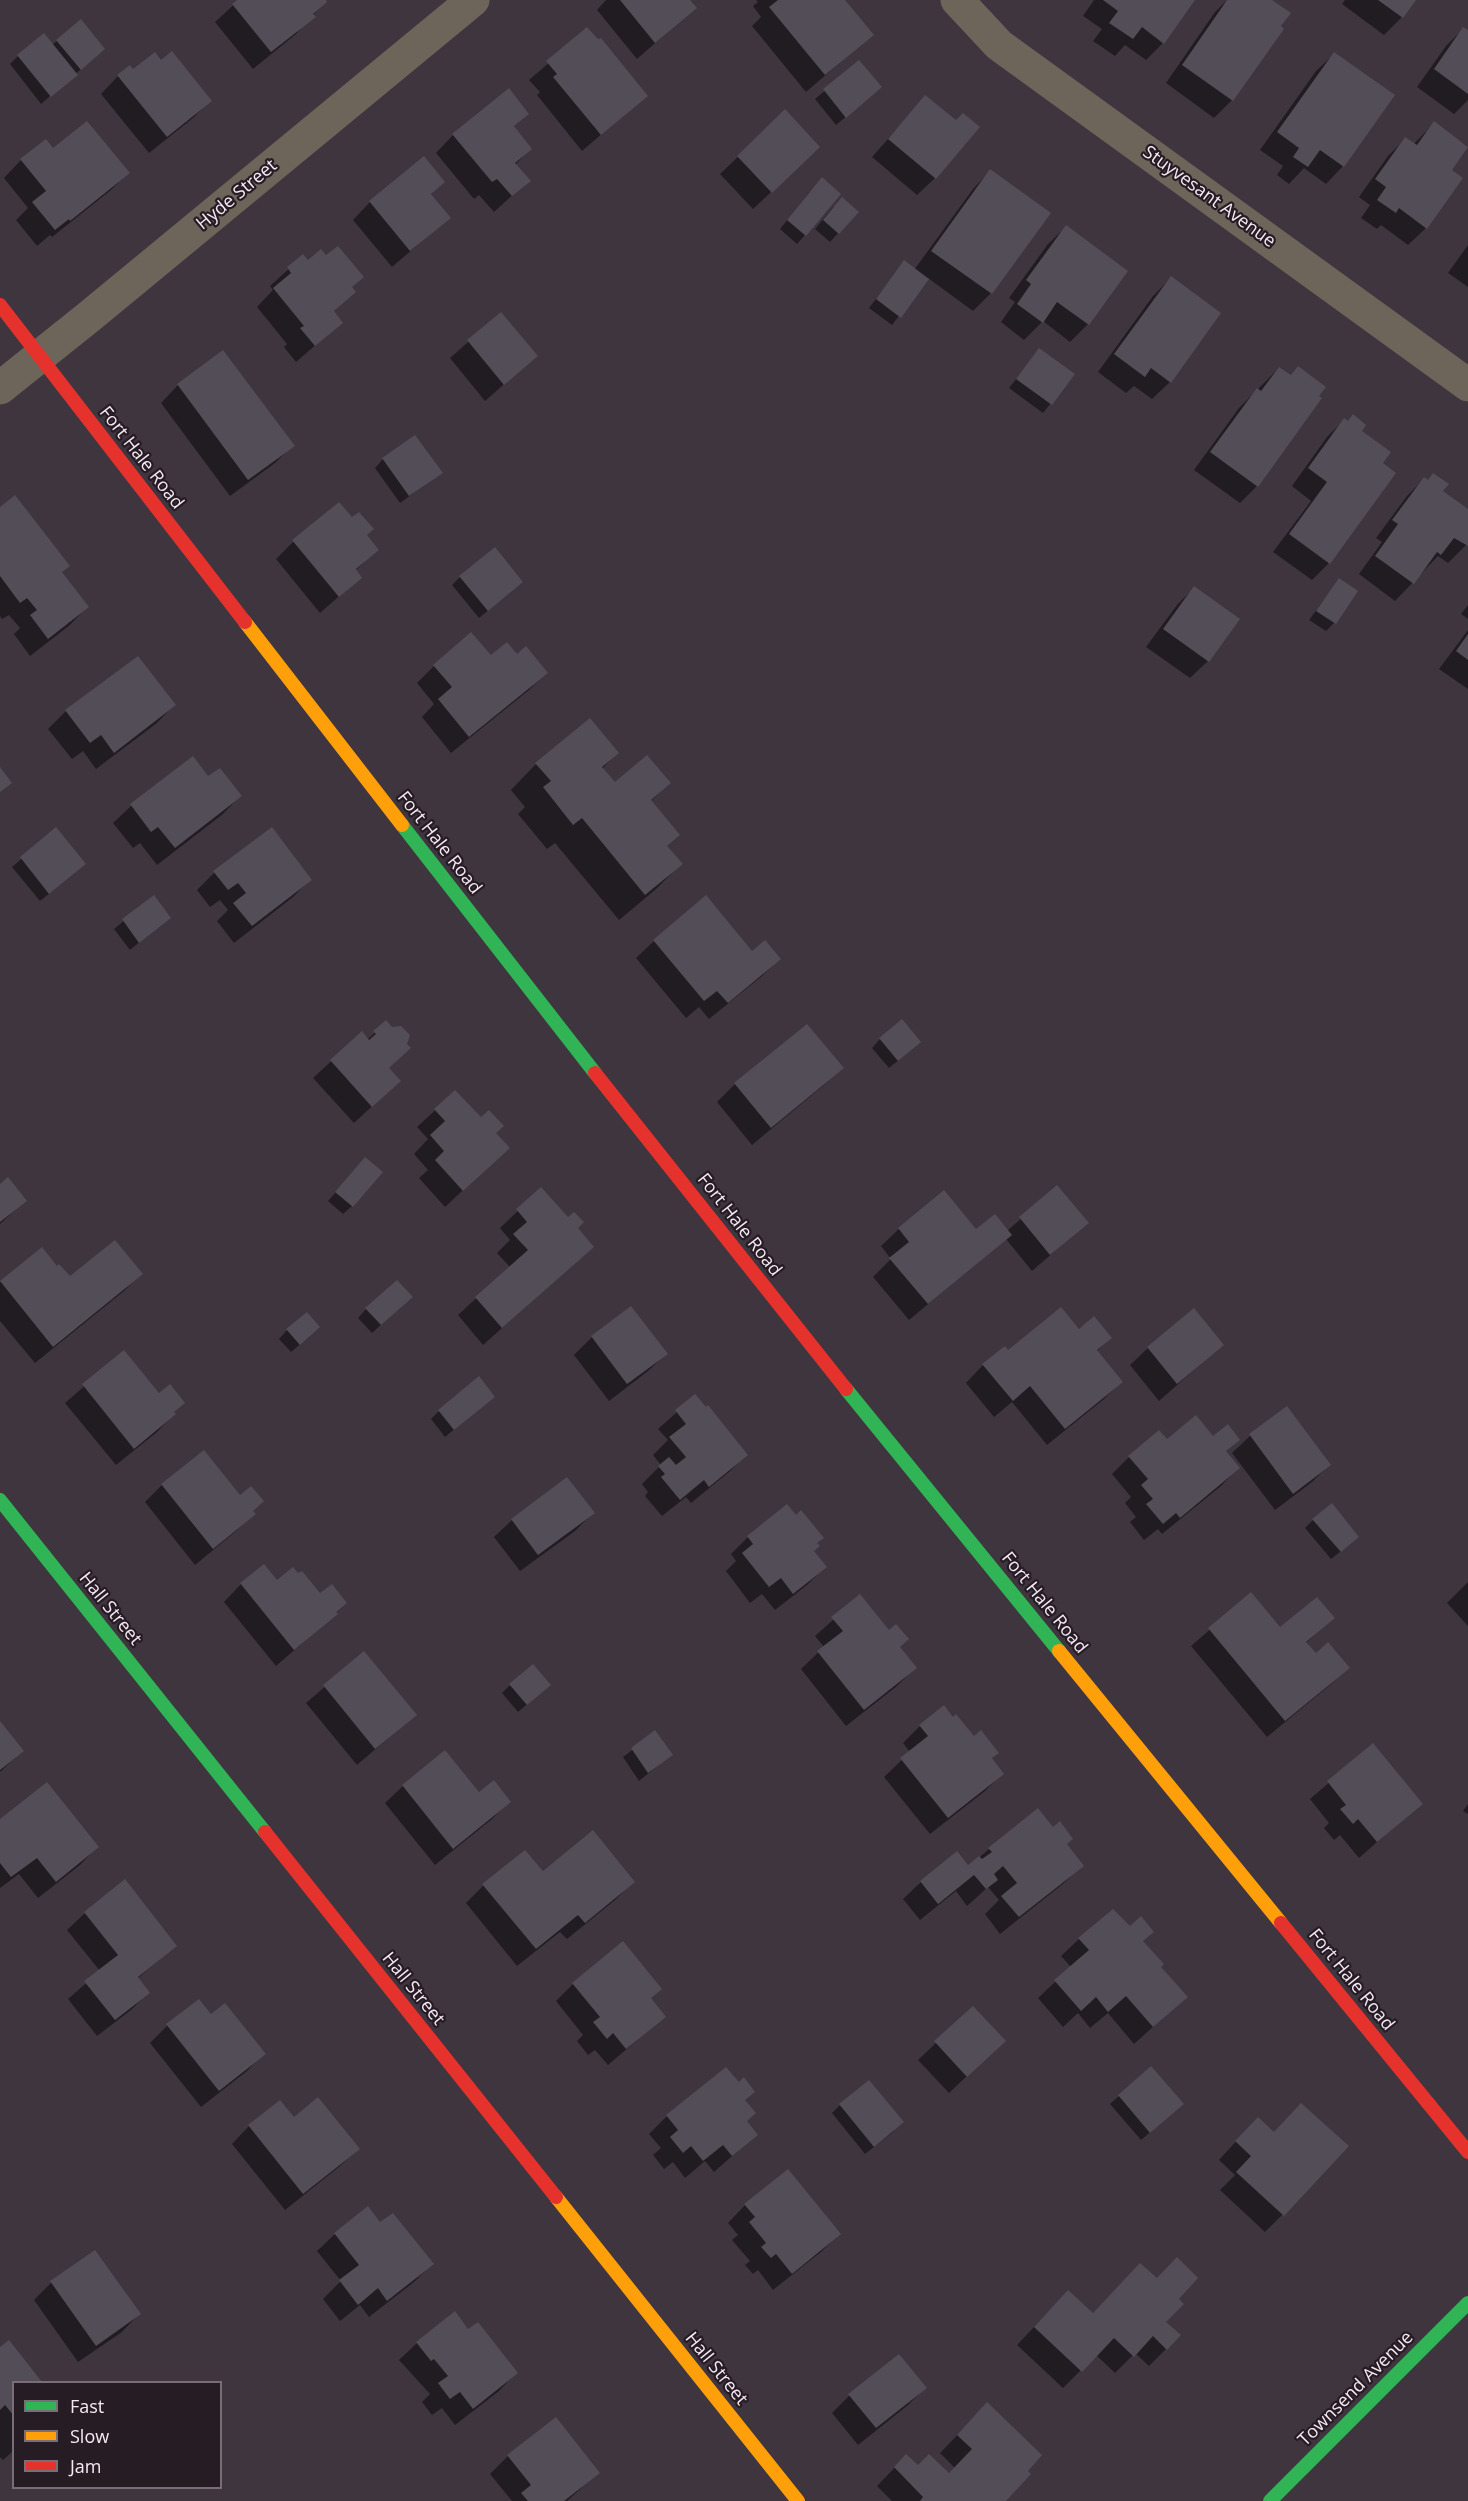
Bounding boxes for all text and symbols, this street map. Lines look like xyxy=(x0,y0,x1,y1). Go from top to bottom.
street label: Stuyvesant Avenue xyxy=(1138,142,1280,252)
street label: Hyde Street xyxy=(192,155,282,235)
street label: Fort Hale Road xyxy=(94,402,188,514)
street label: Fort Hale Road xyxy=(392,787,486,899)
street label: Fort Hale Road xyxy=(692,1169,786,1281)
street label: Fort Hale Road xyxy=(997,1548,1091,1658)
street label: Hall Street xyxy=(74,1568,146,1650)
street label: Fort Hale Road xyxy=(1304,1925,1398,2035)
street label: Hall Street xyxy=(377,1948,449,2030)
street label: Townsend Avenue xyxy=(1294,2327,1418,2451)
street label: Hall Street xyxy=(680,2328,752,2410)
legend xyxy=(12,2381,222,2489)
text: Fast xyxy=(70,2394,104,2418)
text: Slow xyxy=(70,2424,109,2448)
text: Jam xyxy=(70,2454,102,2478)

